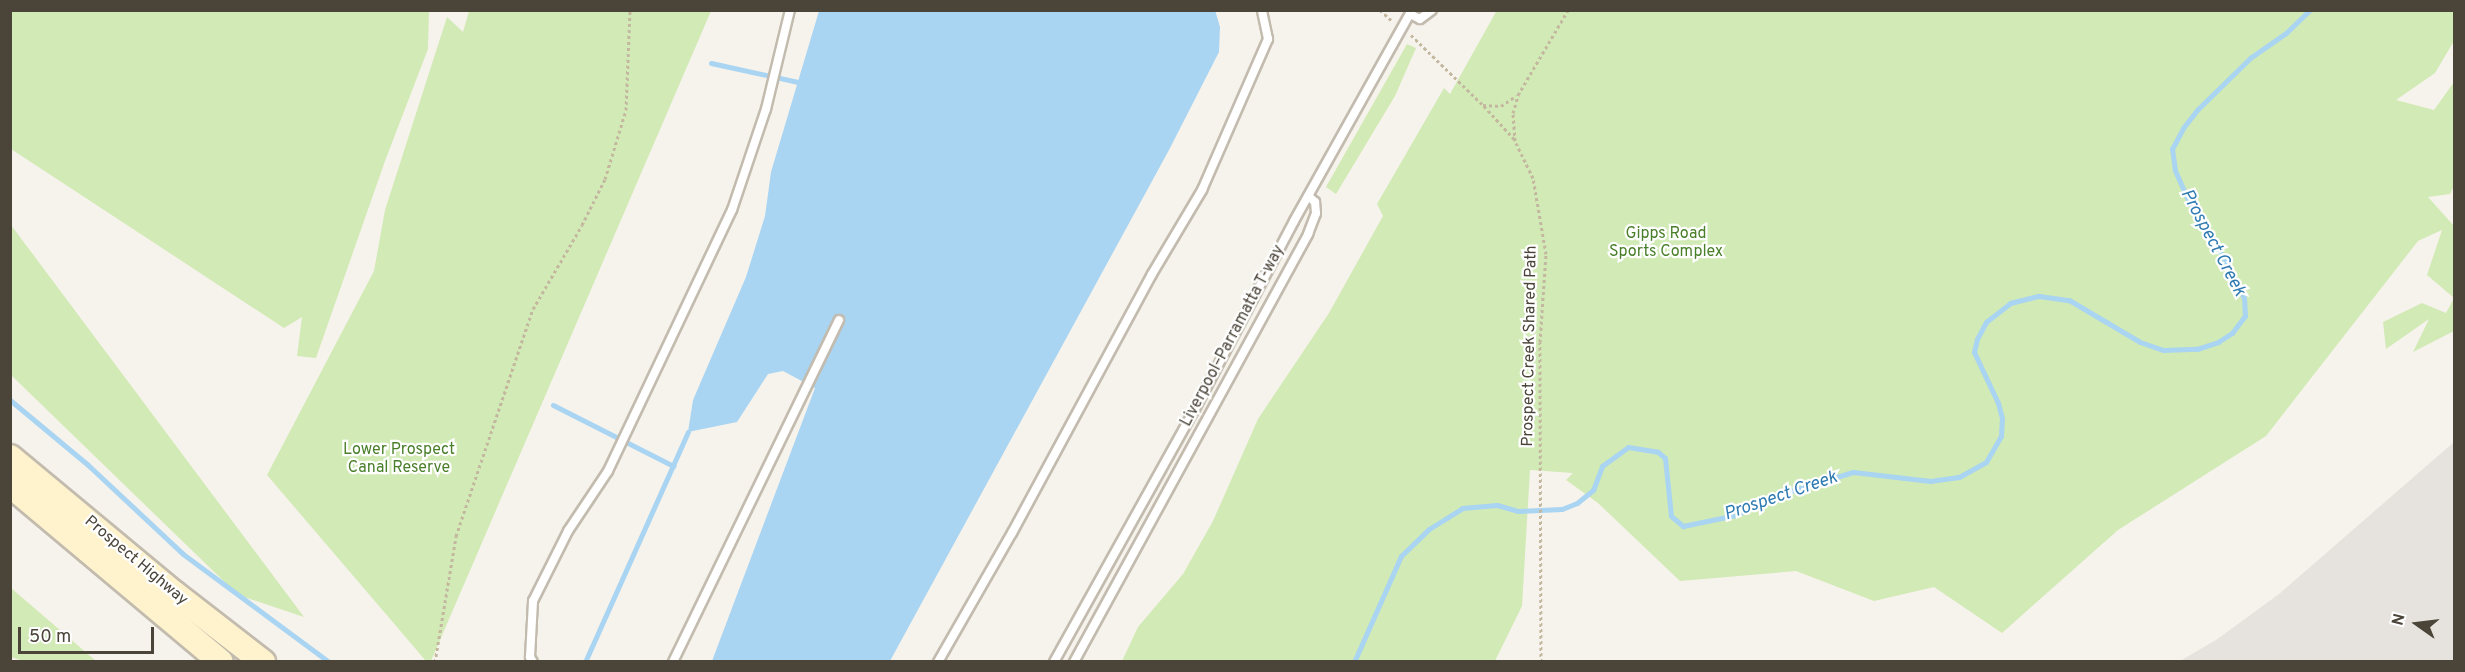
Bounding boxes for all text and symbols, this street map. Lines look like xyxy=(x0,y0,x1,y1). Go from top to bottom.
water label: Prospect Creek xyxy=(2175,186,2249,300)
park label: Gipps Road Sports Complex xyxy=(1609,224,1723,262)
street label: Liverpool–Parramatta T-way xyxy=(1177,242,1289,430)
street label: Prospect Creek Shared Path xyxy=(1519,245,1541,447)
park label: Lower Prospect Canal Reserve xyxy=(343,440,455,478)
water label: Prospect Creek xyxy=(1722,468,1840,526)
street label: Prospect Highway xyxy=(80,512,192,610)
north arrow xyxy=(2387,594,2447,654)
text: N xyxy=(2388,612,2411,628)
scale bar xyxy=(21,615,158,653)
text: 50 m xyxy=(29,626,71,649)

